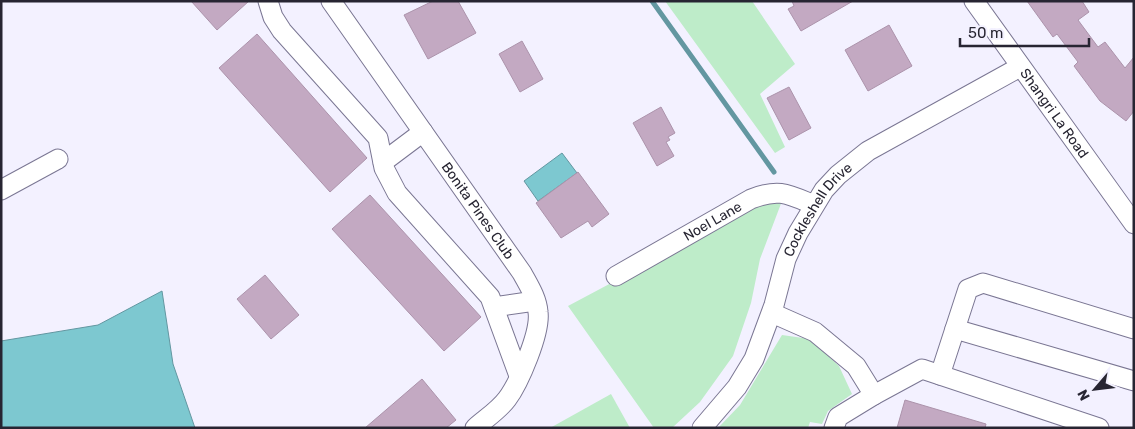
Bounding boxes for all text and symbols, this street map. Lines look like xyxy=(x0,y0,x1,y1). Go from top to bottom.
scale bar xyxy=(960,15,1089,47)
text: 50 m xyxy=(968,24,1003,42)
street label: Shangri La Road xyxy=(1017,65,1092,161)
street label: Bonita Pines Club xyxy=(438,159,518,262)
street label: Cockleshell Drive xyxy=(780,159,855,259)
street label: Noel Lane xyxy=(680,198,745,244)
north arrow xyxy=(1070,364,1120,414)
text: N xyxy=(1074,386,1094,403)

